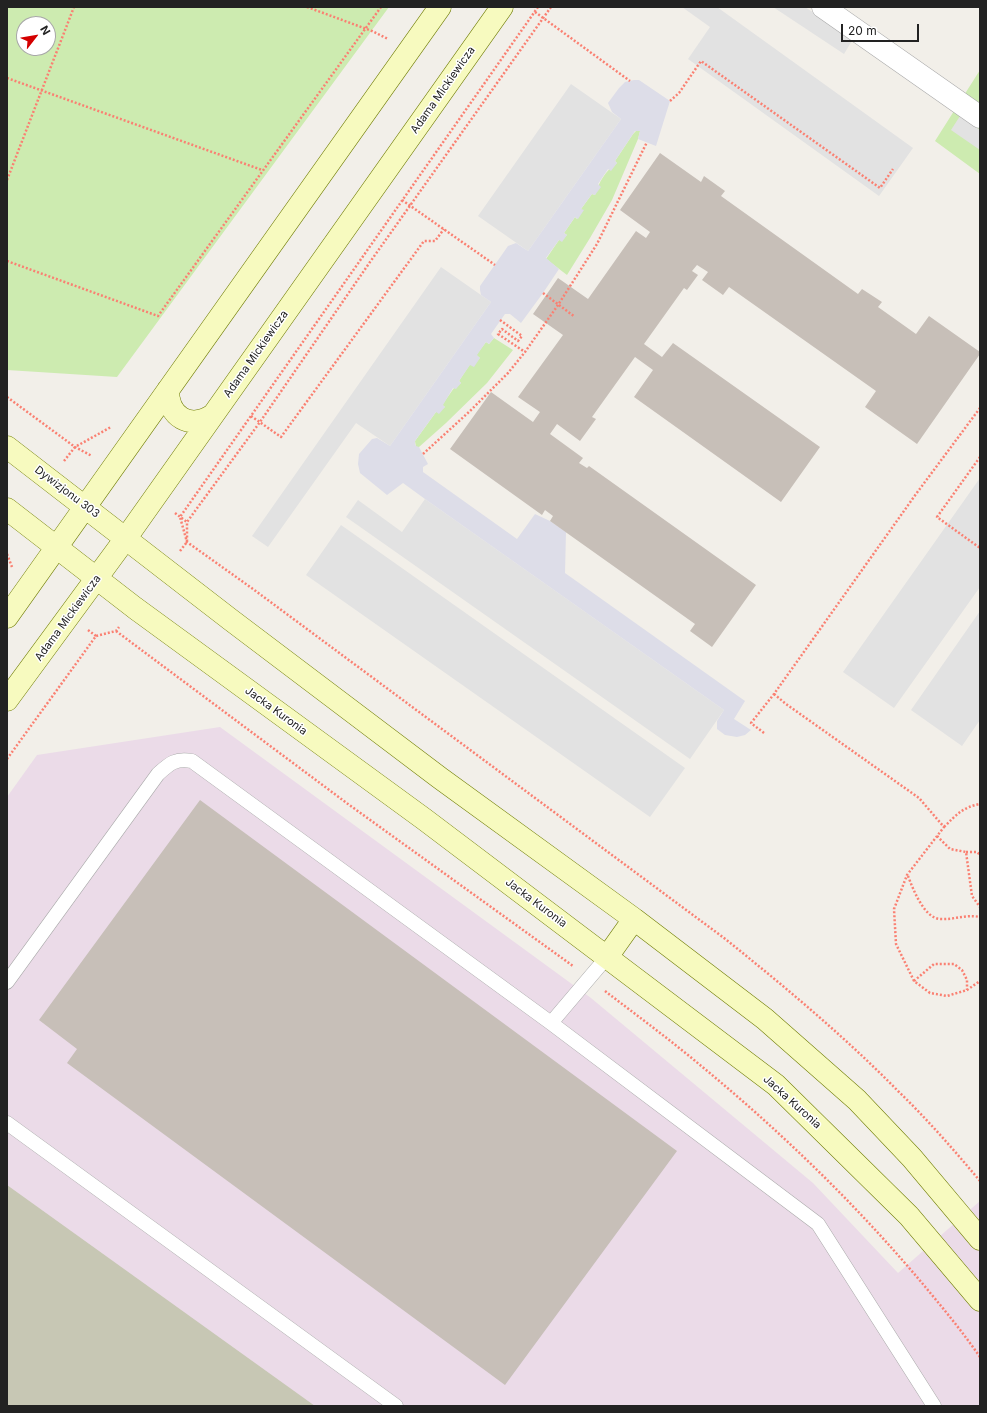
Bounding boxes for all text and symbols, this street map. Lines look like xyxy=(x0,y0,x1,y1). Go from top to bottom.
north arrow xyxy=(16,16,56,56)
scale bar xyxy=(843,16,921,42)
text: N xyxy=(37,23,54,38)
text: 20 m xyxy=(848,23,877,38)
street label: Adama Mickiewicza xyxy=(408,44,478,136)
street label: Adama Mickiewicza xyxy=(221,308,291,400)
street label: Dywizjonu 303 xyxy=(32,463,102,521)
street label: Adama Mickiewicza xyxy=(32,572,104,664)
street label: Jacka Kuronia xyxy=(242,684,310,738)
street label: Jacka Kuronia xyxy=(503,876,569,930)
street label: Jacka Kuronia xyxy=(760,1073,824,1131)

